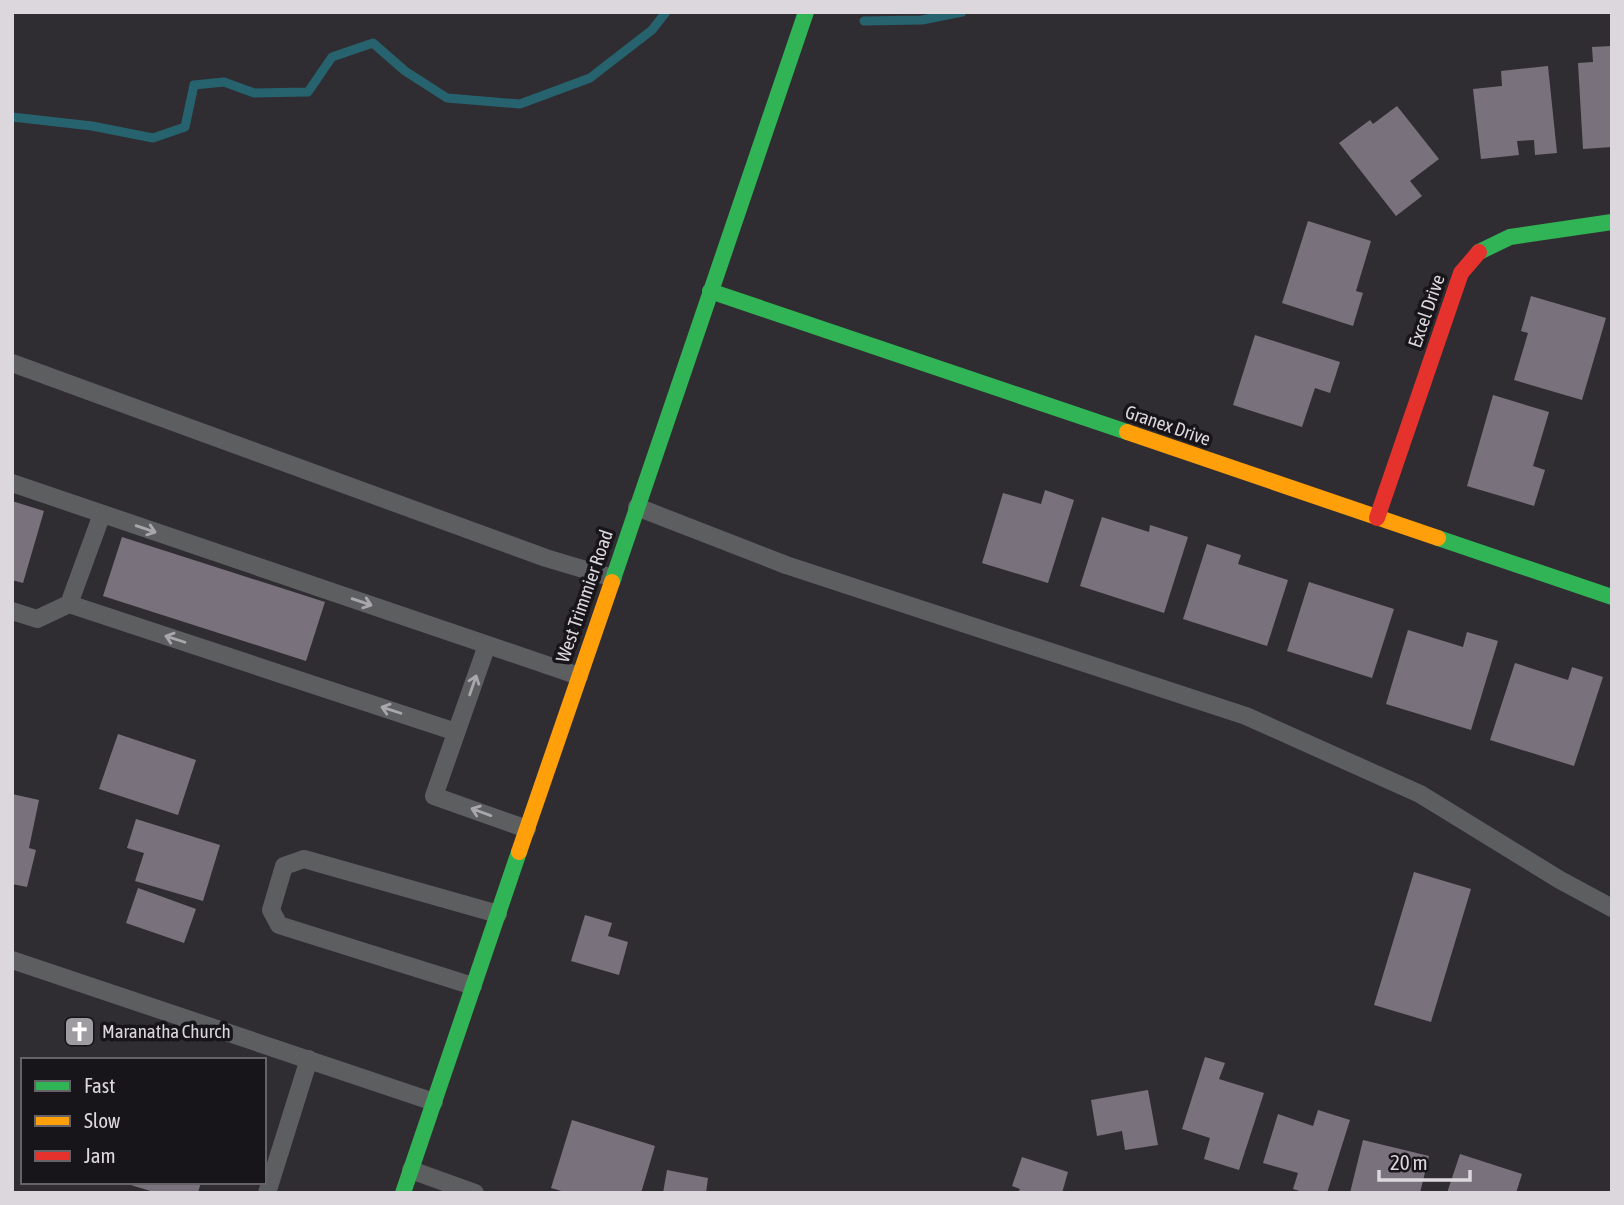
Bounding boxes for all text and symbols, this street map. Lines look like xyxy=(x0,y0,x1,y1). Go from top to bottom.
street label: Excel Drive xyxy=(1403,272,1449,350)
street label: Granex Drive xyxy=(1122,400,1214,450)
one-way arrow xyxy=(135,524,157,536)
street label: West Trimmier Road xyxy=(551,527,617,665)
one-way arrow xyxy=(350,597,372,609)
one-way arrow xyxy=(165,632,187,644)
one-way arrow xyxy=(468,674,480,696)
one-way arrow xyxy=(381,703,403,715)
one-way arrow xyxy=(470,805,492,817)
church icon: Maranatha Church xyxy=(62,1014,96,1048)
place label: Maranatha Church xyxy=(102,1020,231,1042)
legend xyxy=(21,1058,266,1184)
text: Fast xyxy=(84,1073,115,1097)
text: Slow xyxy=(84,1108,121,1132)
scale bar xyxy=(1379,1138,1470,1182)
text: Jam xyxy=(84,1143,116,1167)
text: 20 m xyxy=(1390,1150,1428,1174)

